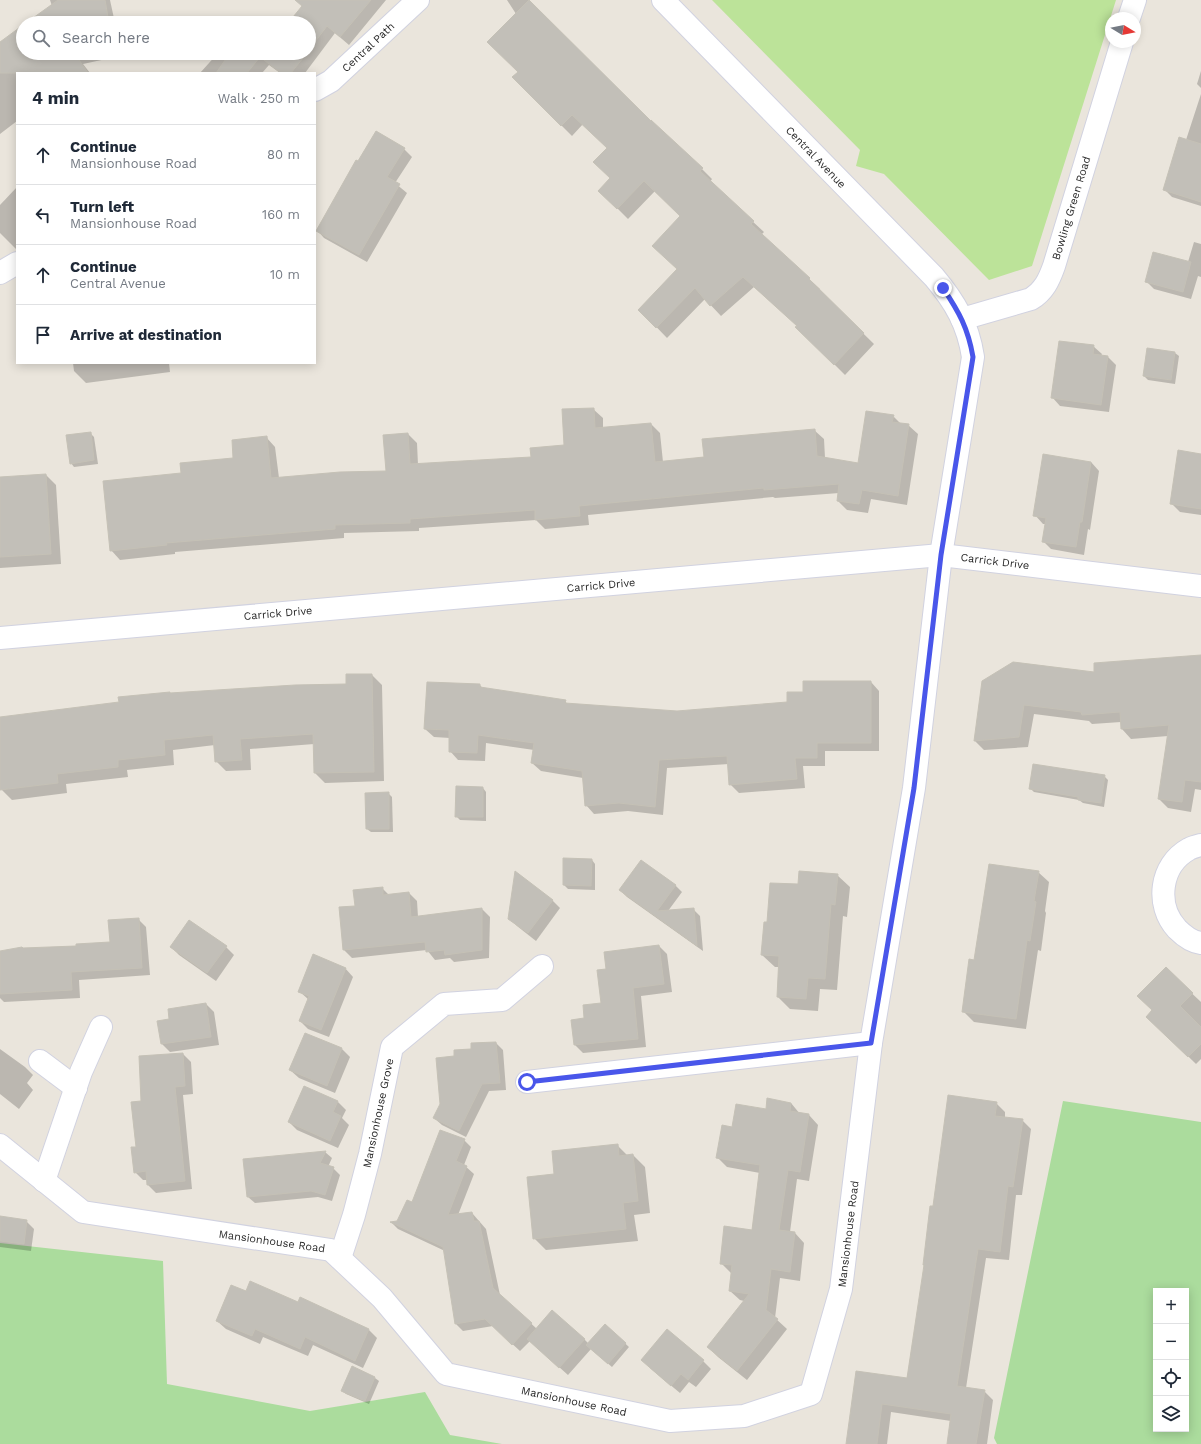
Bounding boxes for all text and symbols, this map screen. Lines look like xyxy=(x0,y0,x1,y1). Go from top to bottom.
north arrow xyxy=(1105,12,1141,48)
search box xyxy=(16,16,316,60)
street label: Central Path xyxy=(340,20,397,75)
icon: search xyxy=(30,27,52,49)
text: Search here xyxy=(62,29,150,47)
text: 4 min xyxy=(32,88,79,108)
text: Walk · 250 m xyxy=(218,91,300,106)
street label: Central Avenue xyxy=(783,124,848,191)
text: Continue xyxy=(70,138,137,156)
icon: ahead xyxy=(32,144,54,166)
text: 80 m xyxy=(267,147,300,162)
street label: Bowling Green Road xyxy=(1049,155,1093,262)
text: Mansionhouse Road xyxy=(70,156,197,171)
text: Turn left xyxy=(70,198,134,216)
icon: left xyxy=(32,204,54,226)
text: 160 m xyxy=(262,207,300,222)
text: Mansionhouse Road xyxy=(70,216,197,231)
text: Continue xyxy=(70,258,137,276)
icon: ahead xyxy=(32,264,54,286)
text: 10 m xyxy=(270,267,300,282)
text: Central Avenue xyxy=(70,276,166,291)
route end xyxy=(934,279,952,297)
icon: arrive xyxy=(32,324,54,346)
text: Arrive at destination xyxy=(70,326,222,344)
street label: Carrick Drive xyxy=(960,551,1030,572)
street label: Carrick Drive xyxy=(566,576,636,595)
street label: Carrick Drive xyxy=(243,604,313,623)
street label: Mansionhouse Grove xyxy=(361,1057,396,1169)
route start xyxy=(518,1073,536,1091)
street label: Mansionhouse Road xyxy=(835,1180,861,1288)
street label: Mansionhouse Road xyxy=(218,1228,326,1255)
map controls xyxy=(1153,1288,1189,1432)
button: + xyxy=(1153,1288,1189,1324)
button: − xyxy=(1153,1324,1189,1360)
button: locate xyxy=(1153,1360,1189,1396)
street label: Mansionhouse Road xyxy=(520,1384,628,1419)
button: layers xyxy=(1153,1396,1189,1432)

